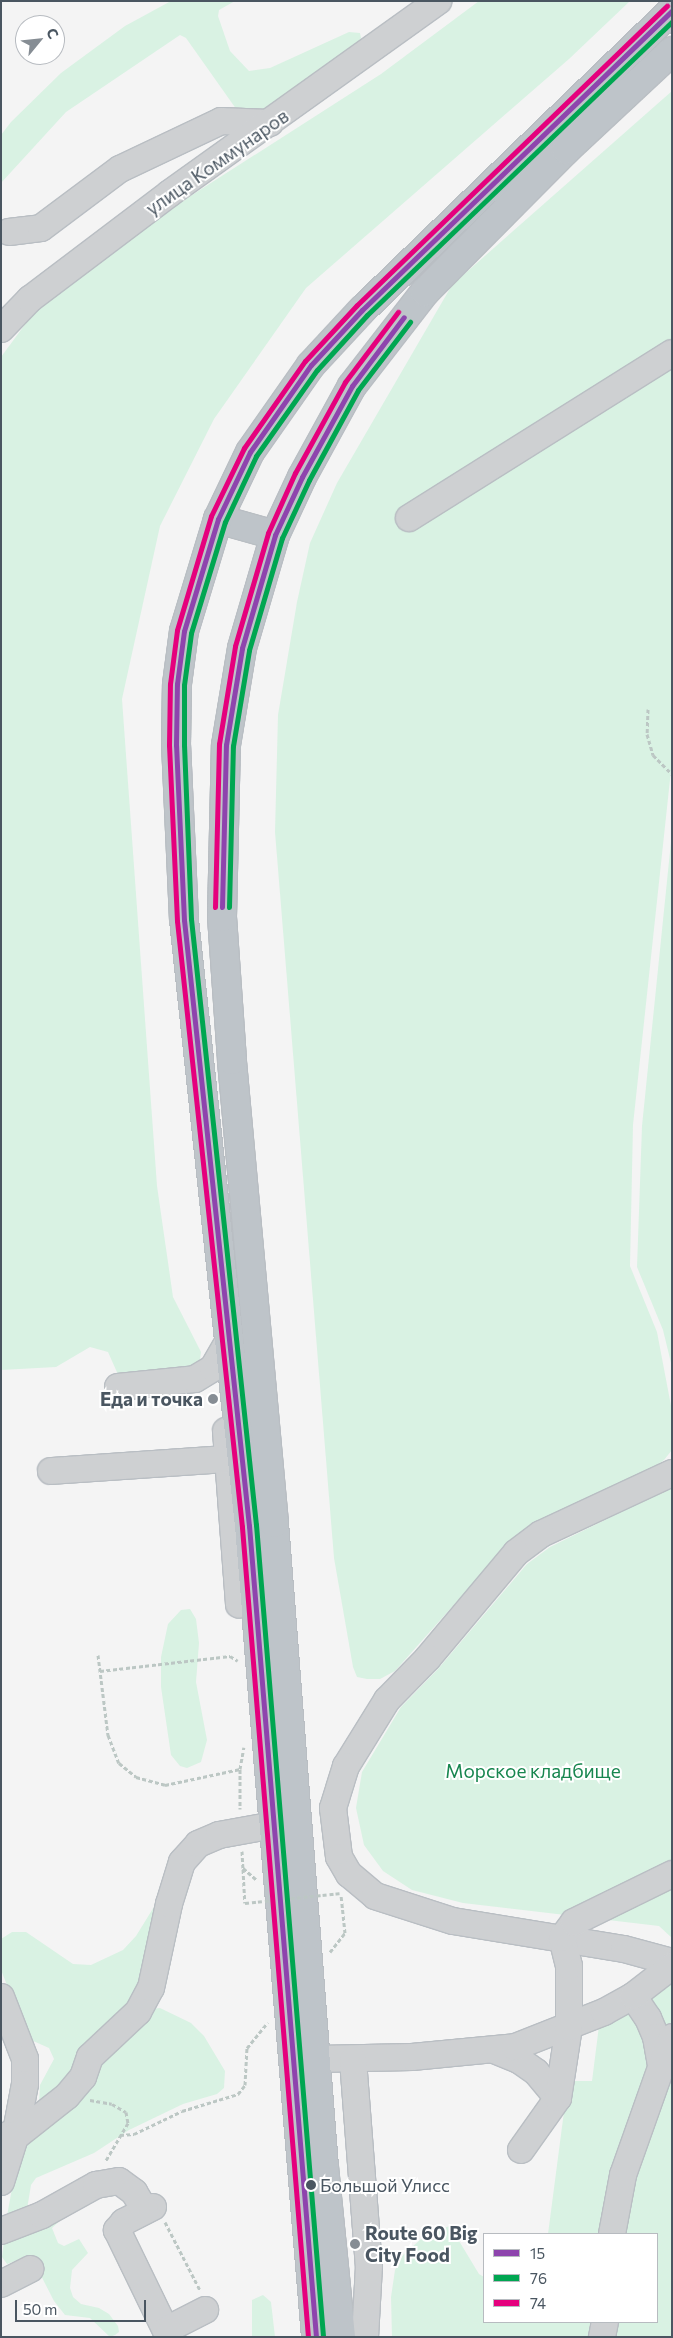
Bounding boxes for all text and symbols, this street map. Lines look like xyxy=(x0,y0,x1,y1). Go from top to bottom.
north arrow xyxy=(15,15,65,65)
text: С xyxy=(43,25,63,41)
street label: улица Коммунаров xyxy=(141,104,293,220)
place label: Еда и точка xyxy=(100,1388,203,1410)
marker: Еда и точка xyxy=(207,1393,219,1405)
park label: Морское кладбище xyxy=(445,1760,621,1782)
place label: Большой Улисс xyxy=(320,2174,450,2196)
marker: Большой Улисс xyxy=(306,2180,316,2190)
place label: Route 60 Big City Food xyxy=(365,2222,478,2266)
legend xyxy=(483,2233,658,2323)
marker: Route 60 Big City Food xyxy=(349,2238,361,2250)
text: 15 xyxy=(530,2244,545,2262)
text: 76 xyxy=(530,2269,547,2287)
scale bar xyxy=(18,2290,149,2322)
text: 74 xyxy=(530,2294,546,2312)
text: 50 m xyxy=(23,2300,57,2318)

